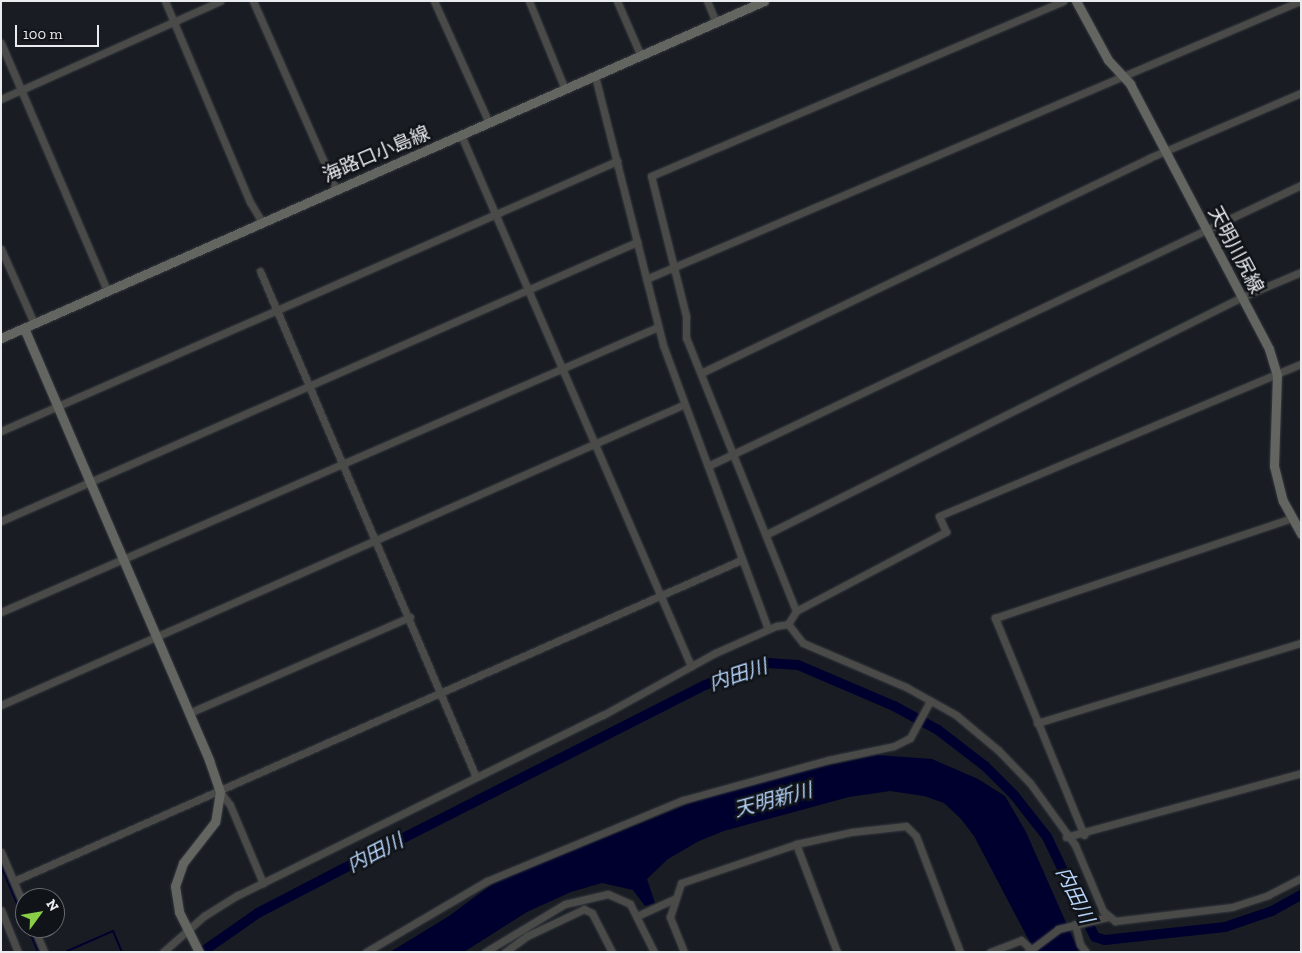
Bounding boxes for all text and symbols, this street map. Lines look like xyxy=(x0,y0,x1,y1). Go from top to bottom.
scale bar xyxy=(18,15,101,47)
text: 100 m xyxy=(23,25,62,43)
street label: 海路口小島線 xyxy=(319,121,433,187)
street label: 天明川尻線 xyxy=(1204,203,1268,297)
water label: 内田川 xyxy=(706,654,770,696)
water label: 天明新川 xyxy=(731,778,815,822)
water label: 内田川 xyxy=(343,829,407,877)
water label: 内田川 xyxy=(1051,863,1099,927)
north arrow xyxy=(15,888,65,938)
text: N xyxy=(42,896,62,914)

